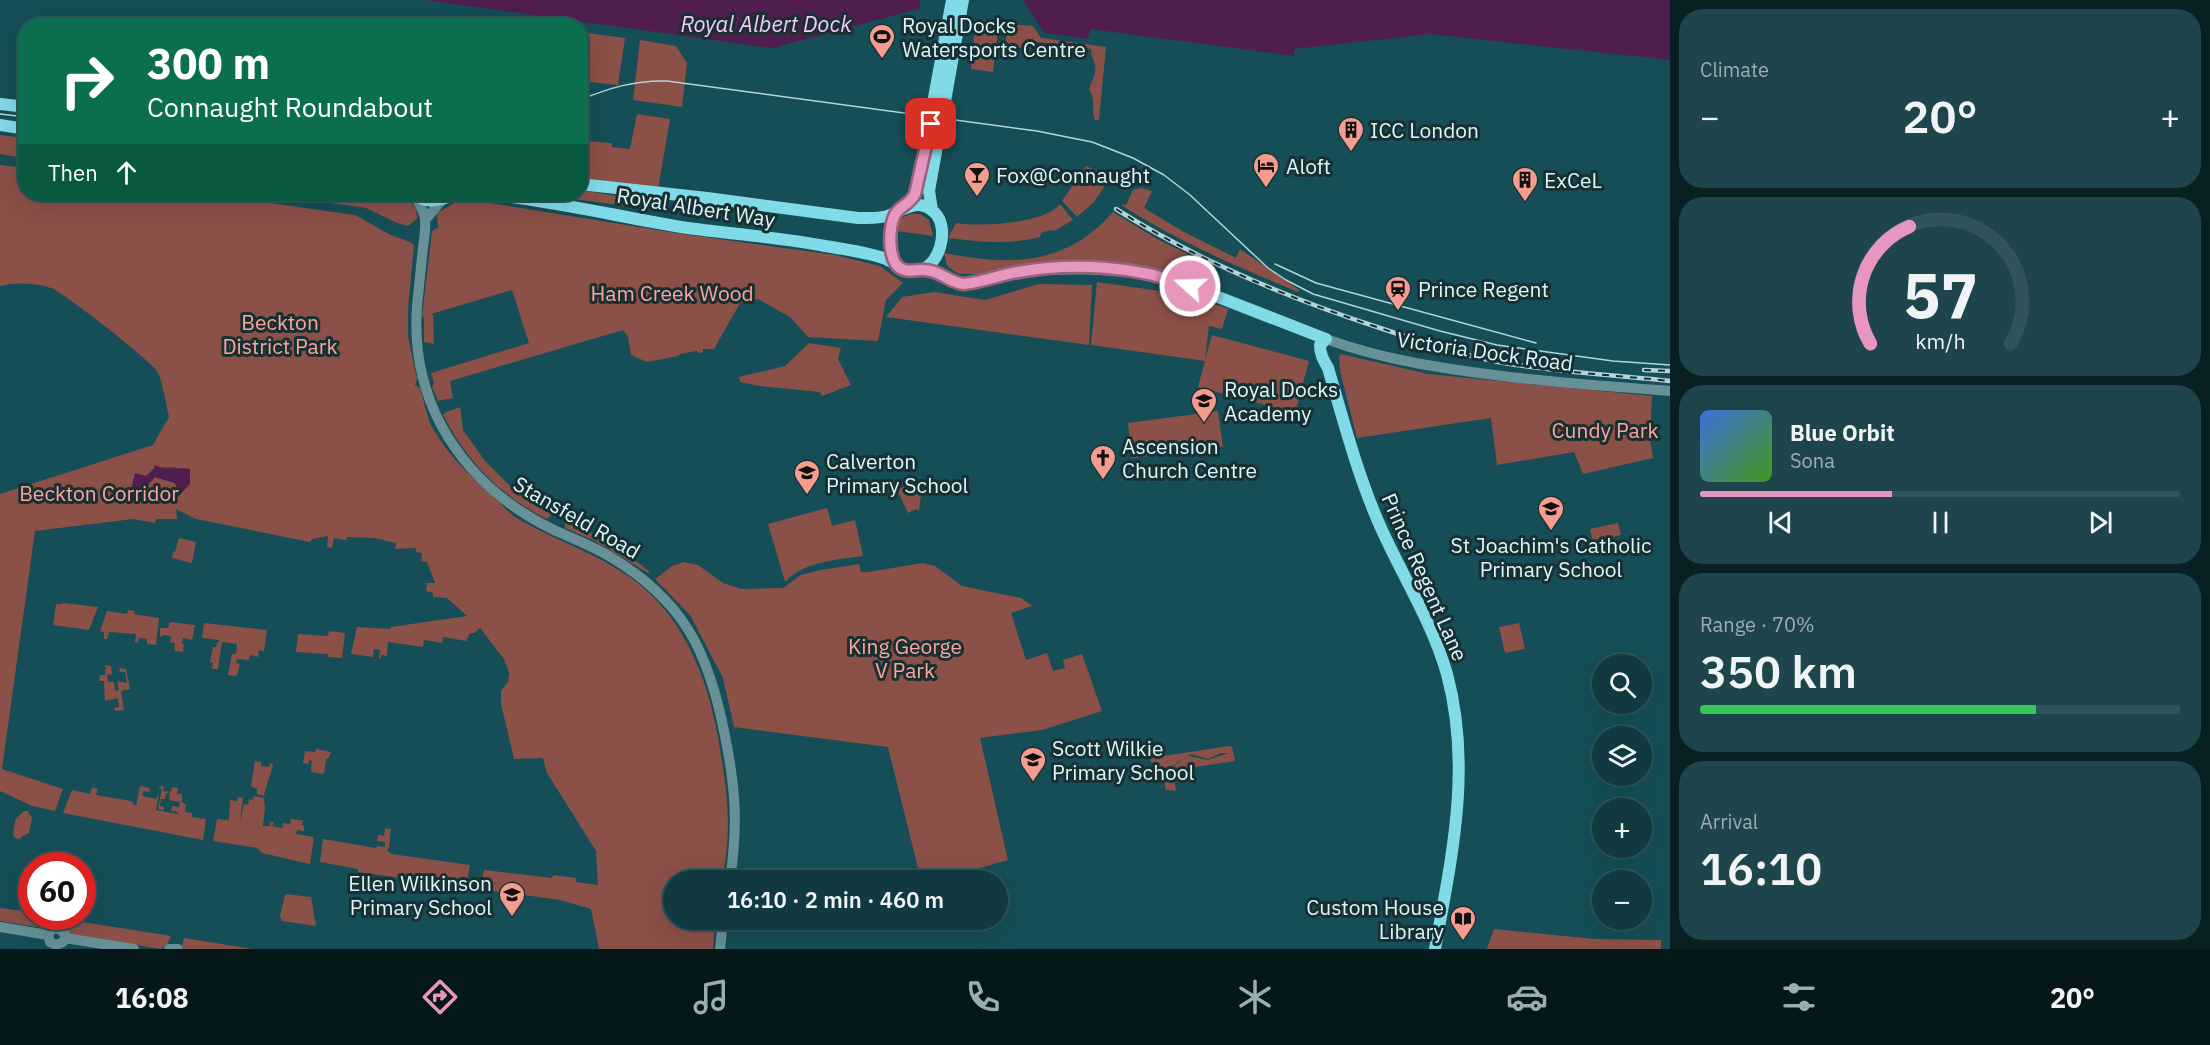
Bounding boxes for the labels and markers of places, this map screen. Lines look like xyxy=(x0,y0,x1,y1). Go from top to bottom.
place label: Royal Docks Watersports Centre xyxy=(902,11,1086,63)
sports icon: Royal Docks Watersports Centre xyxy=(867,22,897,60)
pin xyxy=(905,98,956,149)
building icon: ICC London xyxy=(1336,115,1366,153)
place label: ICC London xyxy=(1370,116,1479,144)
hotel icon: Aloft xyxy=(1251,151,1281,189)
place label: Aloft xyxy=(1286,152,1331,180)
bar icon: Fox@Connaught xyxy=(962,160,992,198)
place label: Fox@Connaught xyxy=(996,161,1150,189)
building icon: ExCeL xyxy=(1510,165,1540,203)
place label: ExCeL xyxy=(1544,166,1602,194)
station icon: Prince Regent xyxy=(1383,274,1413,312)
place label: Prince Regent xyxy=(1418,275,1549,303)
place label: Royal Docks Academy xyxy=(1224,375,1338,427)
school or university icon: Royal Docks Academy xyxy=(1189,386,1219,424)
place label: Ascension Church Centre xyxy=(1122,432,1257,484)
church icon: Ascension Church Centre xyxy=(1088,443,1118,481)
place label: Calverton Primary School xyxy=(826,447,969,499)
school or university icon: Calverton Primary School xyxy=(792,458,822,496)
school or university icon: St Joachim's Catholic Primary School xyxy=(1536,494,1566,532)
place label: St Joachim's Catholic Primary School xyxy=(1450,531,1652,583)
place label: Scott Wilkie Primary School xyxy=(1052,734,1195,786)
school or university icon: Scott Wilkie Primary School xyxy=(1018,745,1048,783)
place label: Ellen Wilkinson Primary School xyxy=(348,869,492,921)
school or university icon: Ellen Wilkinson Primary School xyxy=(497,880,527,918)
place label: Custom House Library xyxy=(1306,893,1445,945)
library icon: Custom House Library xyxy=(1448,904,1478,942)

